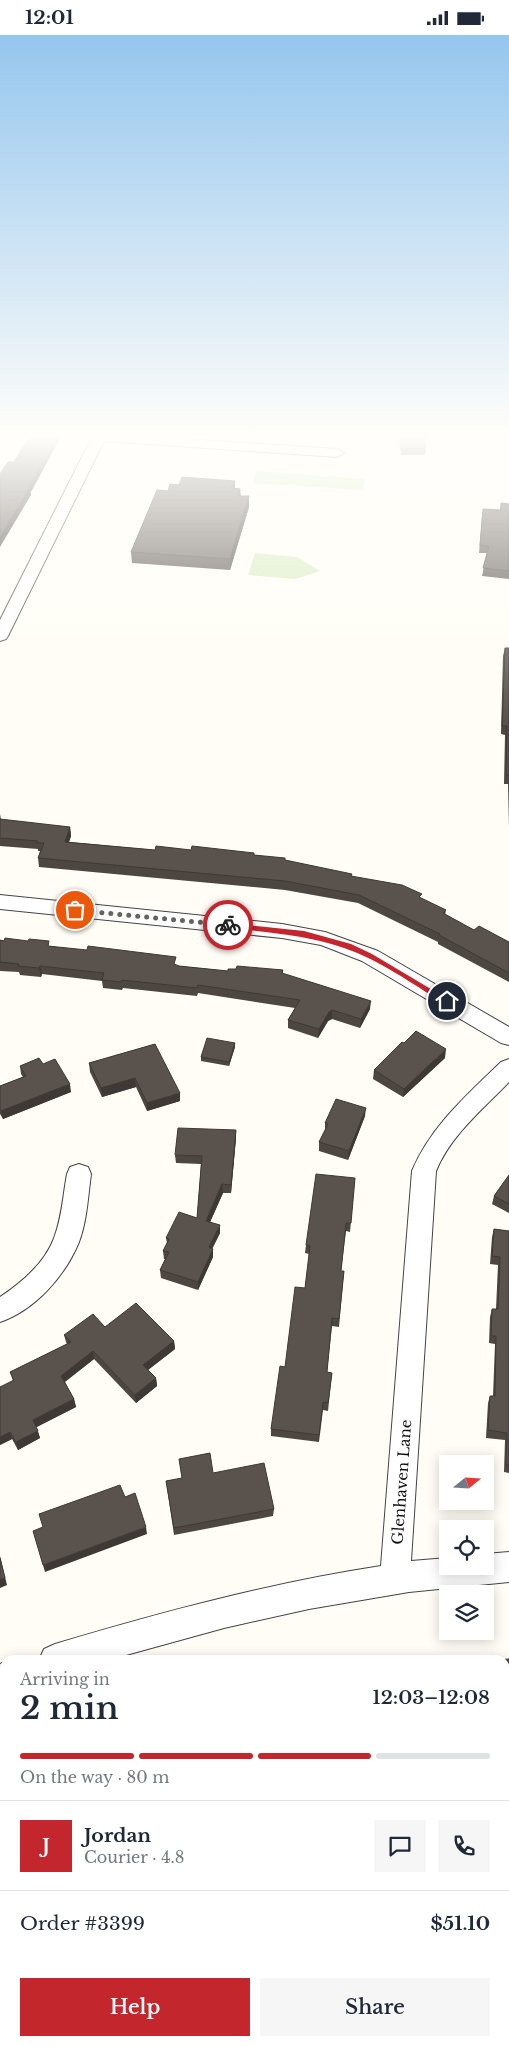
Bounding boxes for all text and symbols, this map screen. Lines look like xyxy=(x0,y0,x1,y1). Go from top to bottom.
text: 12:01 xyxy=(25,6,74,29)
pin xyxy=(54,889,96,931)
icon: bag xyxy=(61,896,89,924)
courier xyxy=(203,900,253,950)
icon: bike xyxy=(214,911,242,939)
pin xyxy=(426,980,468,1022)
icon: home xyxy=(433,987,461,1015)
street label: Glenhaven Lane xyxy=(388,1419,415,1545)
north arrow xyxy=(439,1455,494,1510)
map controls xyxy=(439,1455,494,1640)
button: locate xyxy=(439,1520,494,1575)
button: layers xyxy=(439,1585,494,1640)
text: Arriving in xyxy=(20,1669,110,1689)
text: 12:03–12:08 xyxy=(372,1686,490,1709)
text: 2 min xyxy=(20,1688,119,1728)
text: On the way · 80 m xyxy=(20,1767,170,1787)
button: chat xyxy=(374,1820,426,1872)
button: phone xyxy=(438,1820,490,1872)
text: Jordan xyxy=(84,1824,151,1847)
text: J xyxy=(42,1834,50,1857)
text: Courier · 4.8 xyxy=(84,1847,185,1867)
text: Order #3399 xyxy=(20,1912,145,1935)
text: $51.10 xyxy=(431,1912,490,1935)
button: Help xyxy=(20,1978,250,2036)
button: Share xyxy=(260,1978,490,2036)

